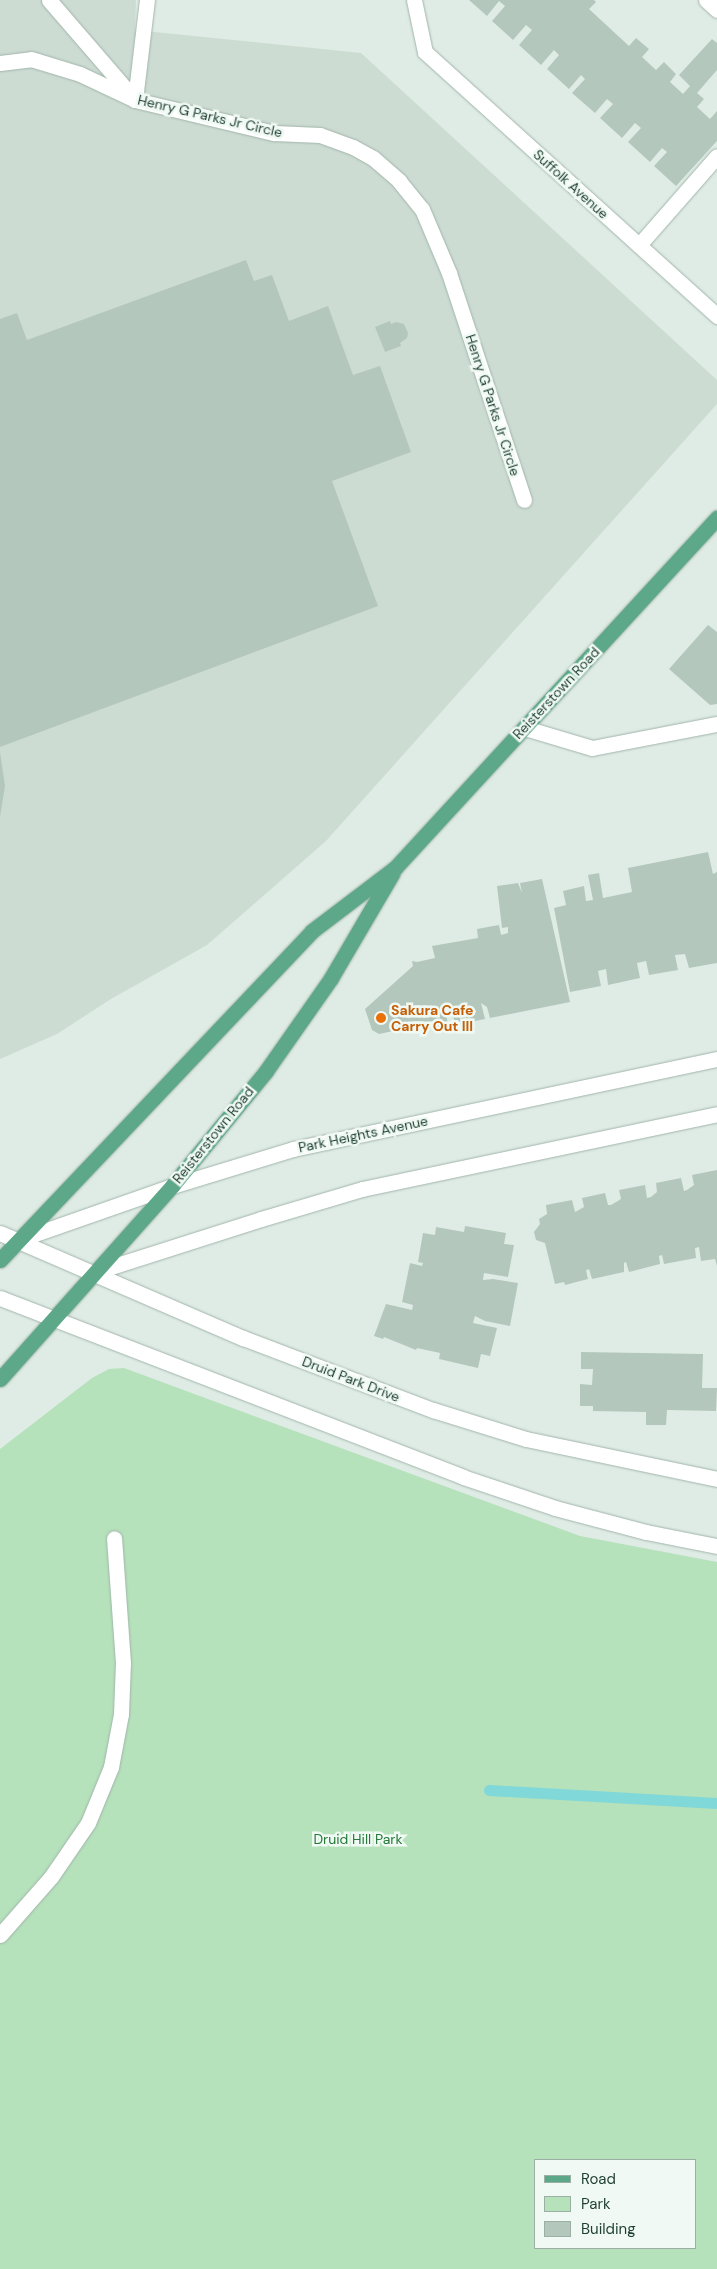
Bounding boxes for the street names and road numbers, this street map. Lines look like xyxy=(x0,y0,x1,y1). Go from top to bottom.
street label: Henry G Parks Jr Circle xyxy=(136,91,284,141)
street label: Suffolk Avenue xyxy=(530,146,612,222)
street label: Henry G Parks Jr Circle xyxy=(462,332,524,478)
street label: Reisterstown Road xyxy=(509,644,603,742)
street label: Reisterstown Road xyxy=(169,1083,257,1187)
street label: Park Heights Avenue xyxy=(297,1112,429,1156)
street label: Druid Park Drive xyxy=(300,1353,402,1405)

